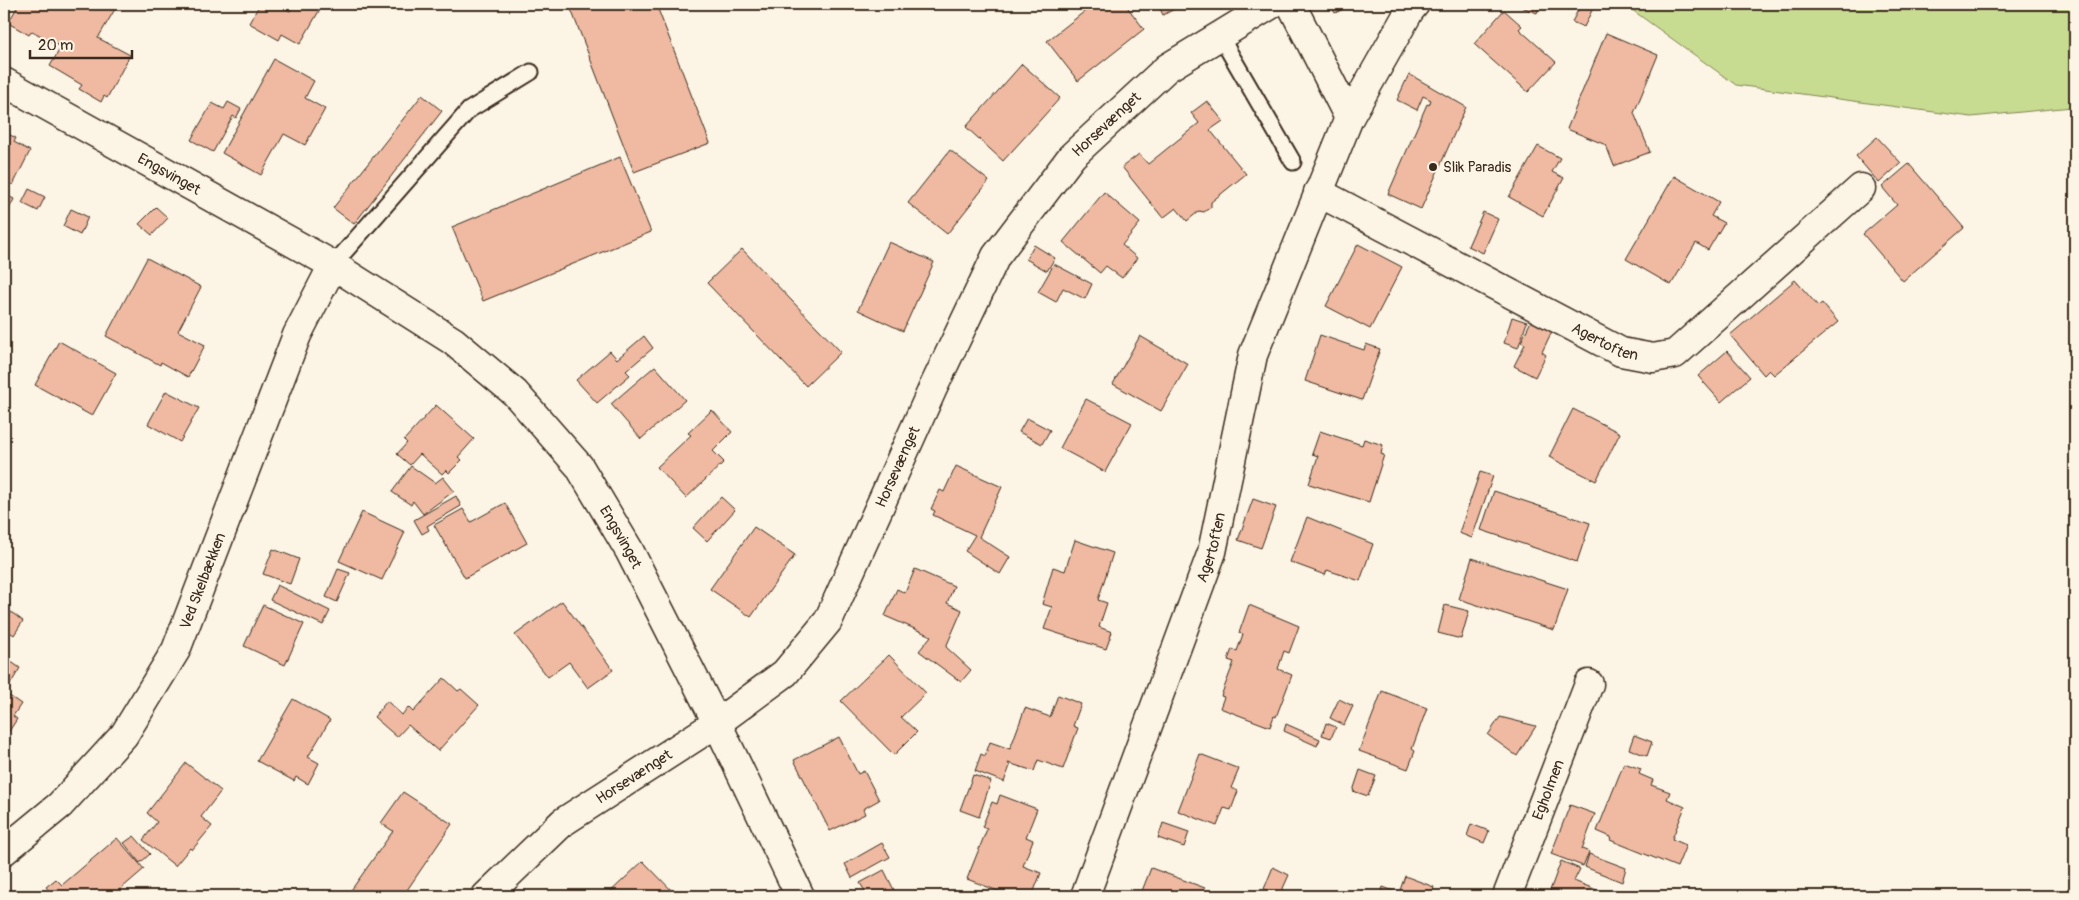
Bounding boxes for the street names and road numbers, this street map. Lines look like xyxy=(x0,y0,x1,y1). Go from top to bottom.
street label: Horsevænget xyxy=(1068,87,1145,161)
street label: Engsvinget xyxy=(134,149,205,199)
street label: Agertoften xyxy=(1568,318,1640,365)
street label: Horsevænget xyxy=(871,422,924,510)
street label: Engsvinget xyxy=(595,502,647,572)
street label: Agertoften xyxy=(1192,511,1230,585)
street label: Ved Skelbækken xyxy=(175,530,230,632)
street label: Horsevænget xyxy=(592,744,676,808)
street label: Egholmen xyxy=(1528,757,1568,823)

